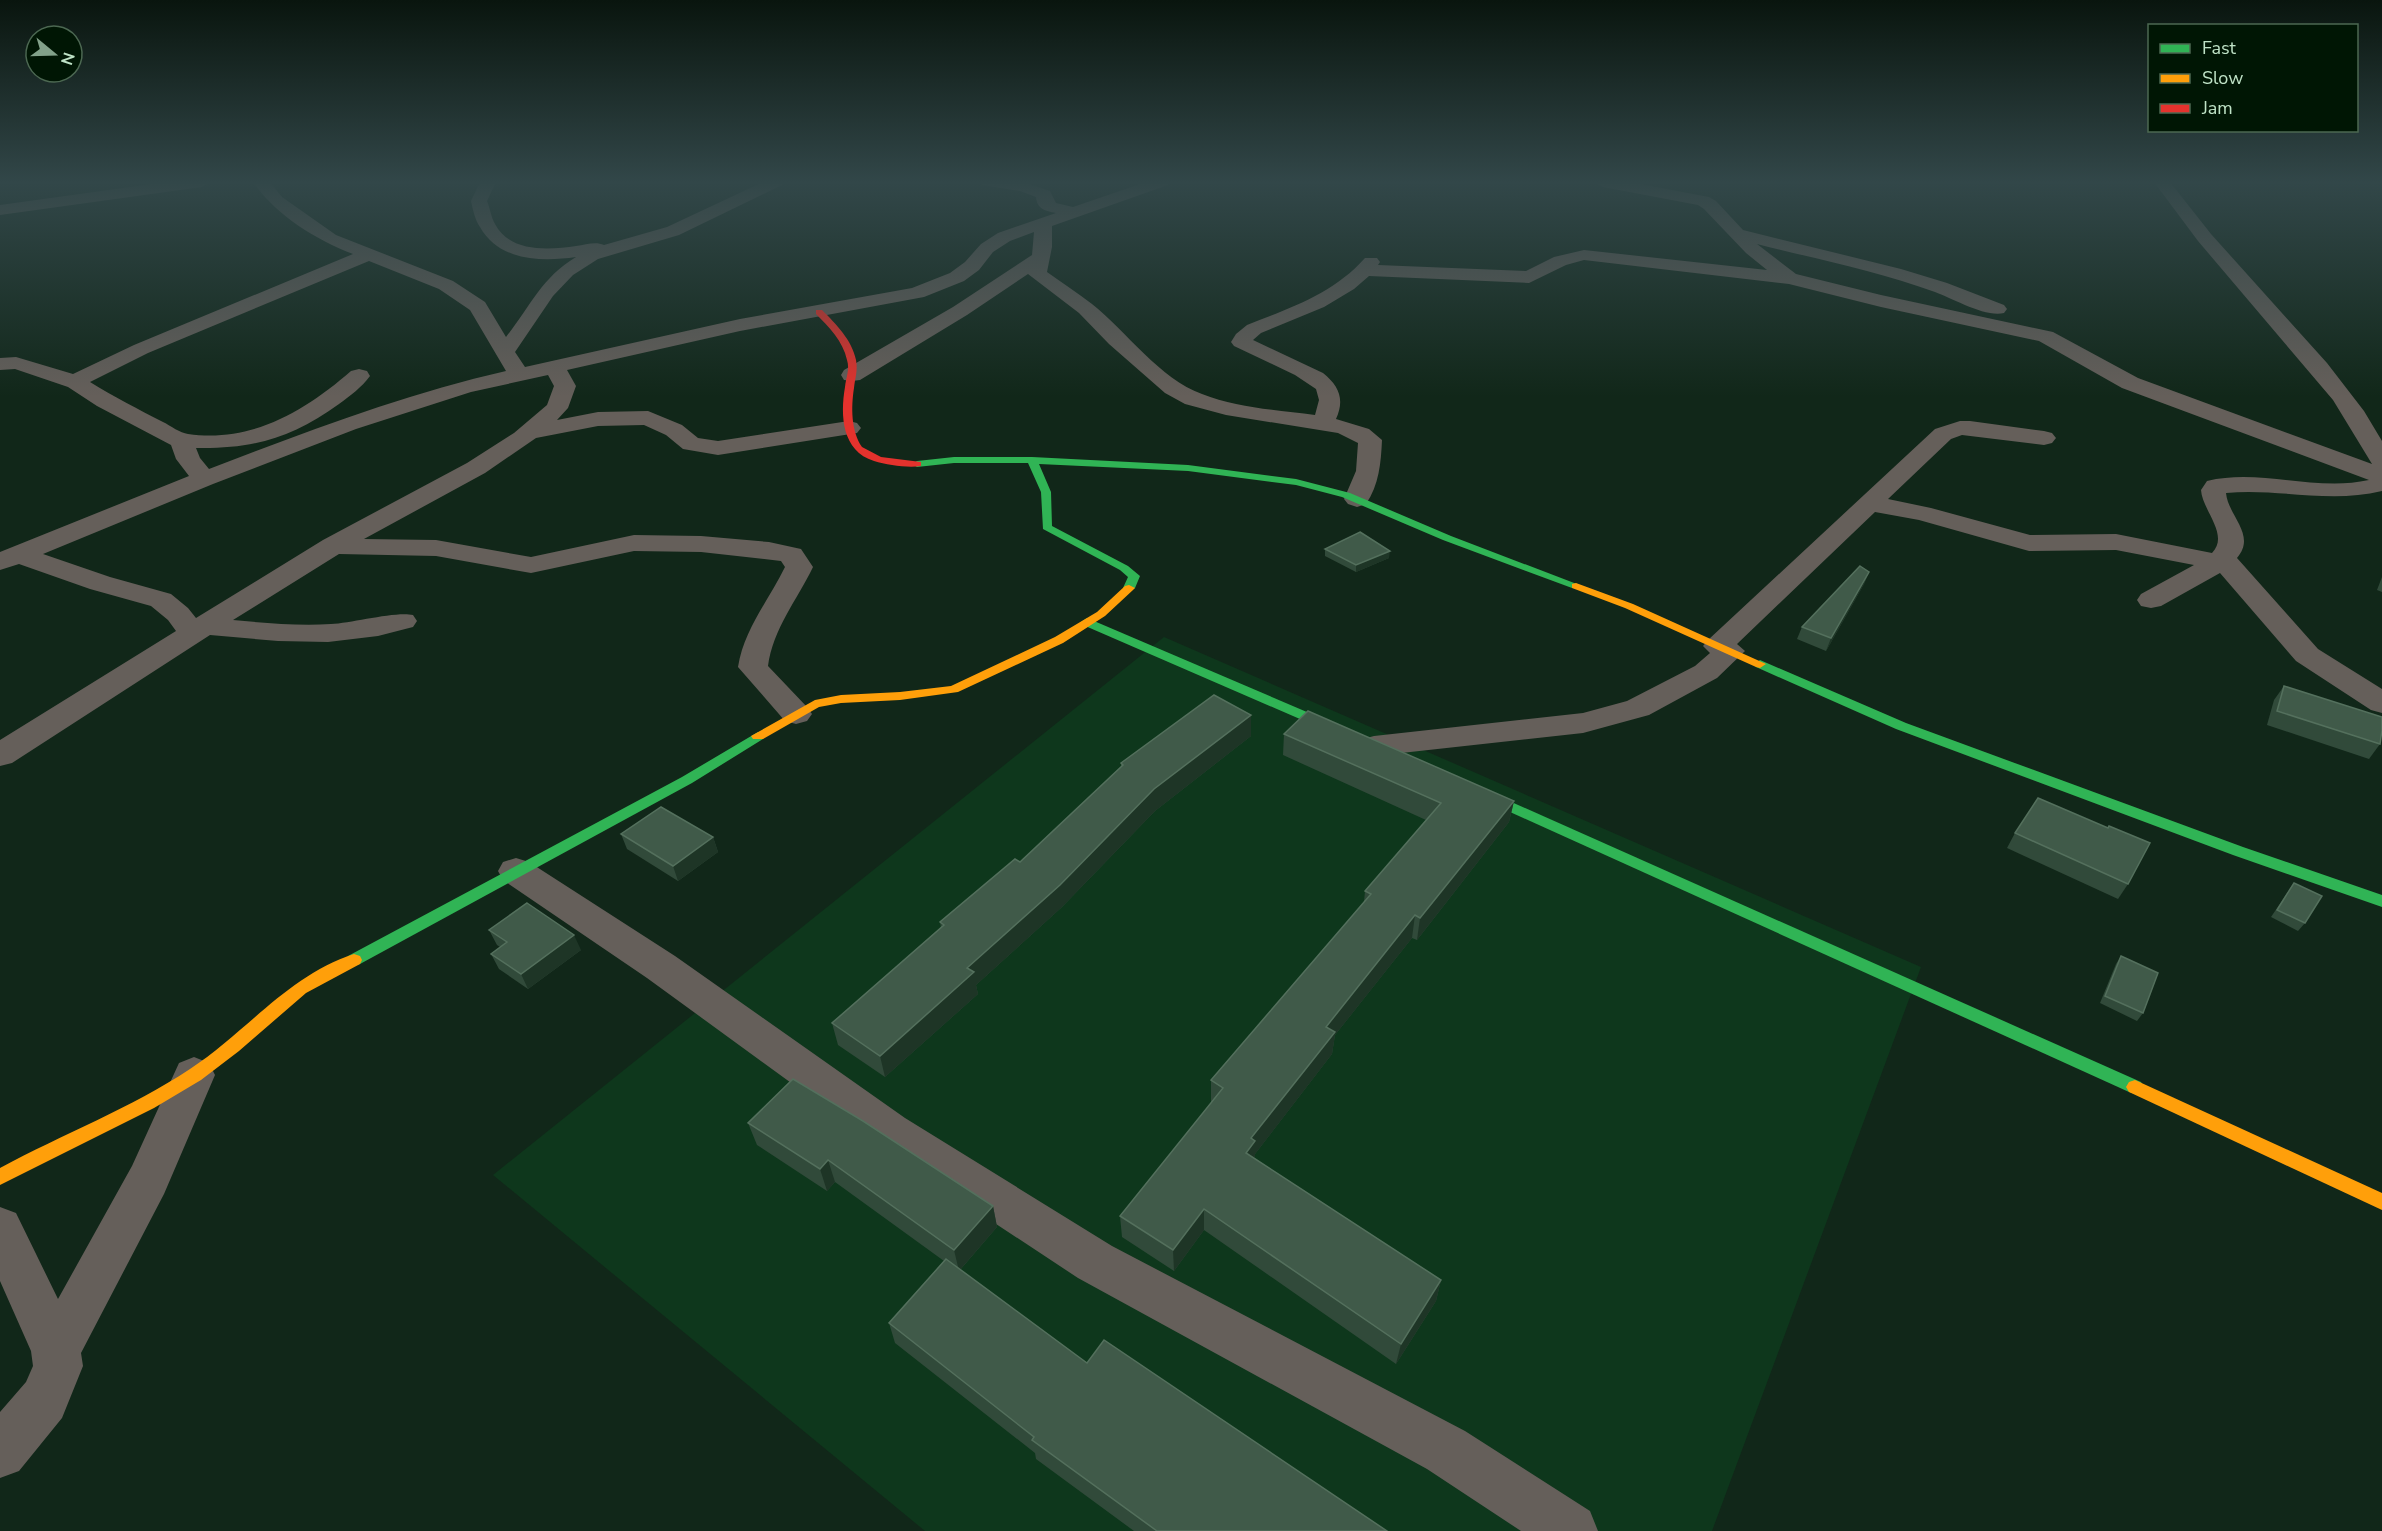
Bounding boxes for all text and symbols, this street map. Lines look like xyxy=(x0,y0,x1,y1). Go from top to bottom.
north arrow xyxy=(24,24,84,84)
legend xyxy=(2148,24,2358,132)
text: Fast xyxy=(2202,36,2237,60)
text: N xyxy=(55,49,80,68)
text: Slow xyxy=(2202,66,2243,90)
text: Jam xyxy=(2201,96,2233,120)

